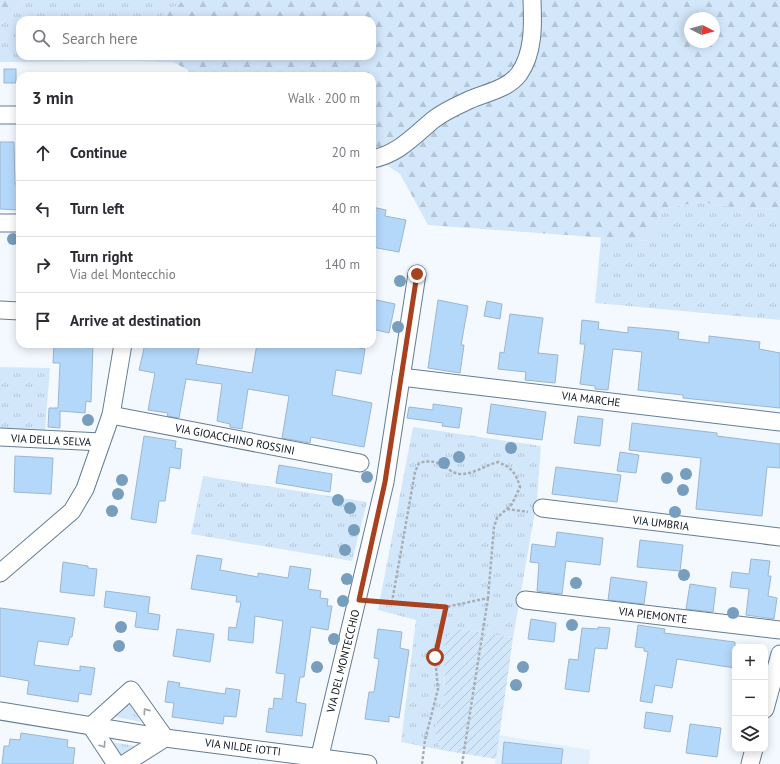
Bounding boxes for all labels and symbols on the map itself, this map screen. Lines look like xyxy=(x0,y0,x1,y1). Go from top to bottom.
north arrow xyxy=(684,12,720,48)
route end xyxy=(408,265,426,283)
street label: VIA MARCHE xyxy=(560,388,621,410)
street label: VIA GIOACCHINO ROSSINI xyxy=(173,420,296,457)
street label: VIA DELLA SELVA xyxy=(10,431,92,449)
street label: VIA UMBRIA xyxy=(631,512,691,533)
street label: VIA PIEMONTE xyxy=(617,604,688,626)
street label: VIA DEL MONTECCHIO xyxy=(323,608,363,715)
route start xyxy=(426,648,444,666)
one-way arrow xyxy=(143,708,151,715)
street label: VIA NILDE IOTTI xyxy=(203,735,282,759)
one-way arrow xyxy=(99,741,106,748)

